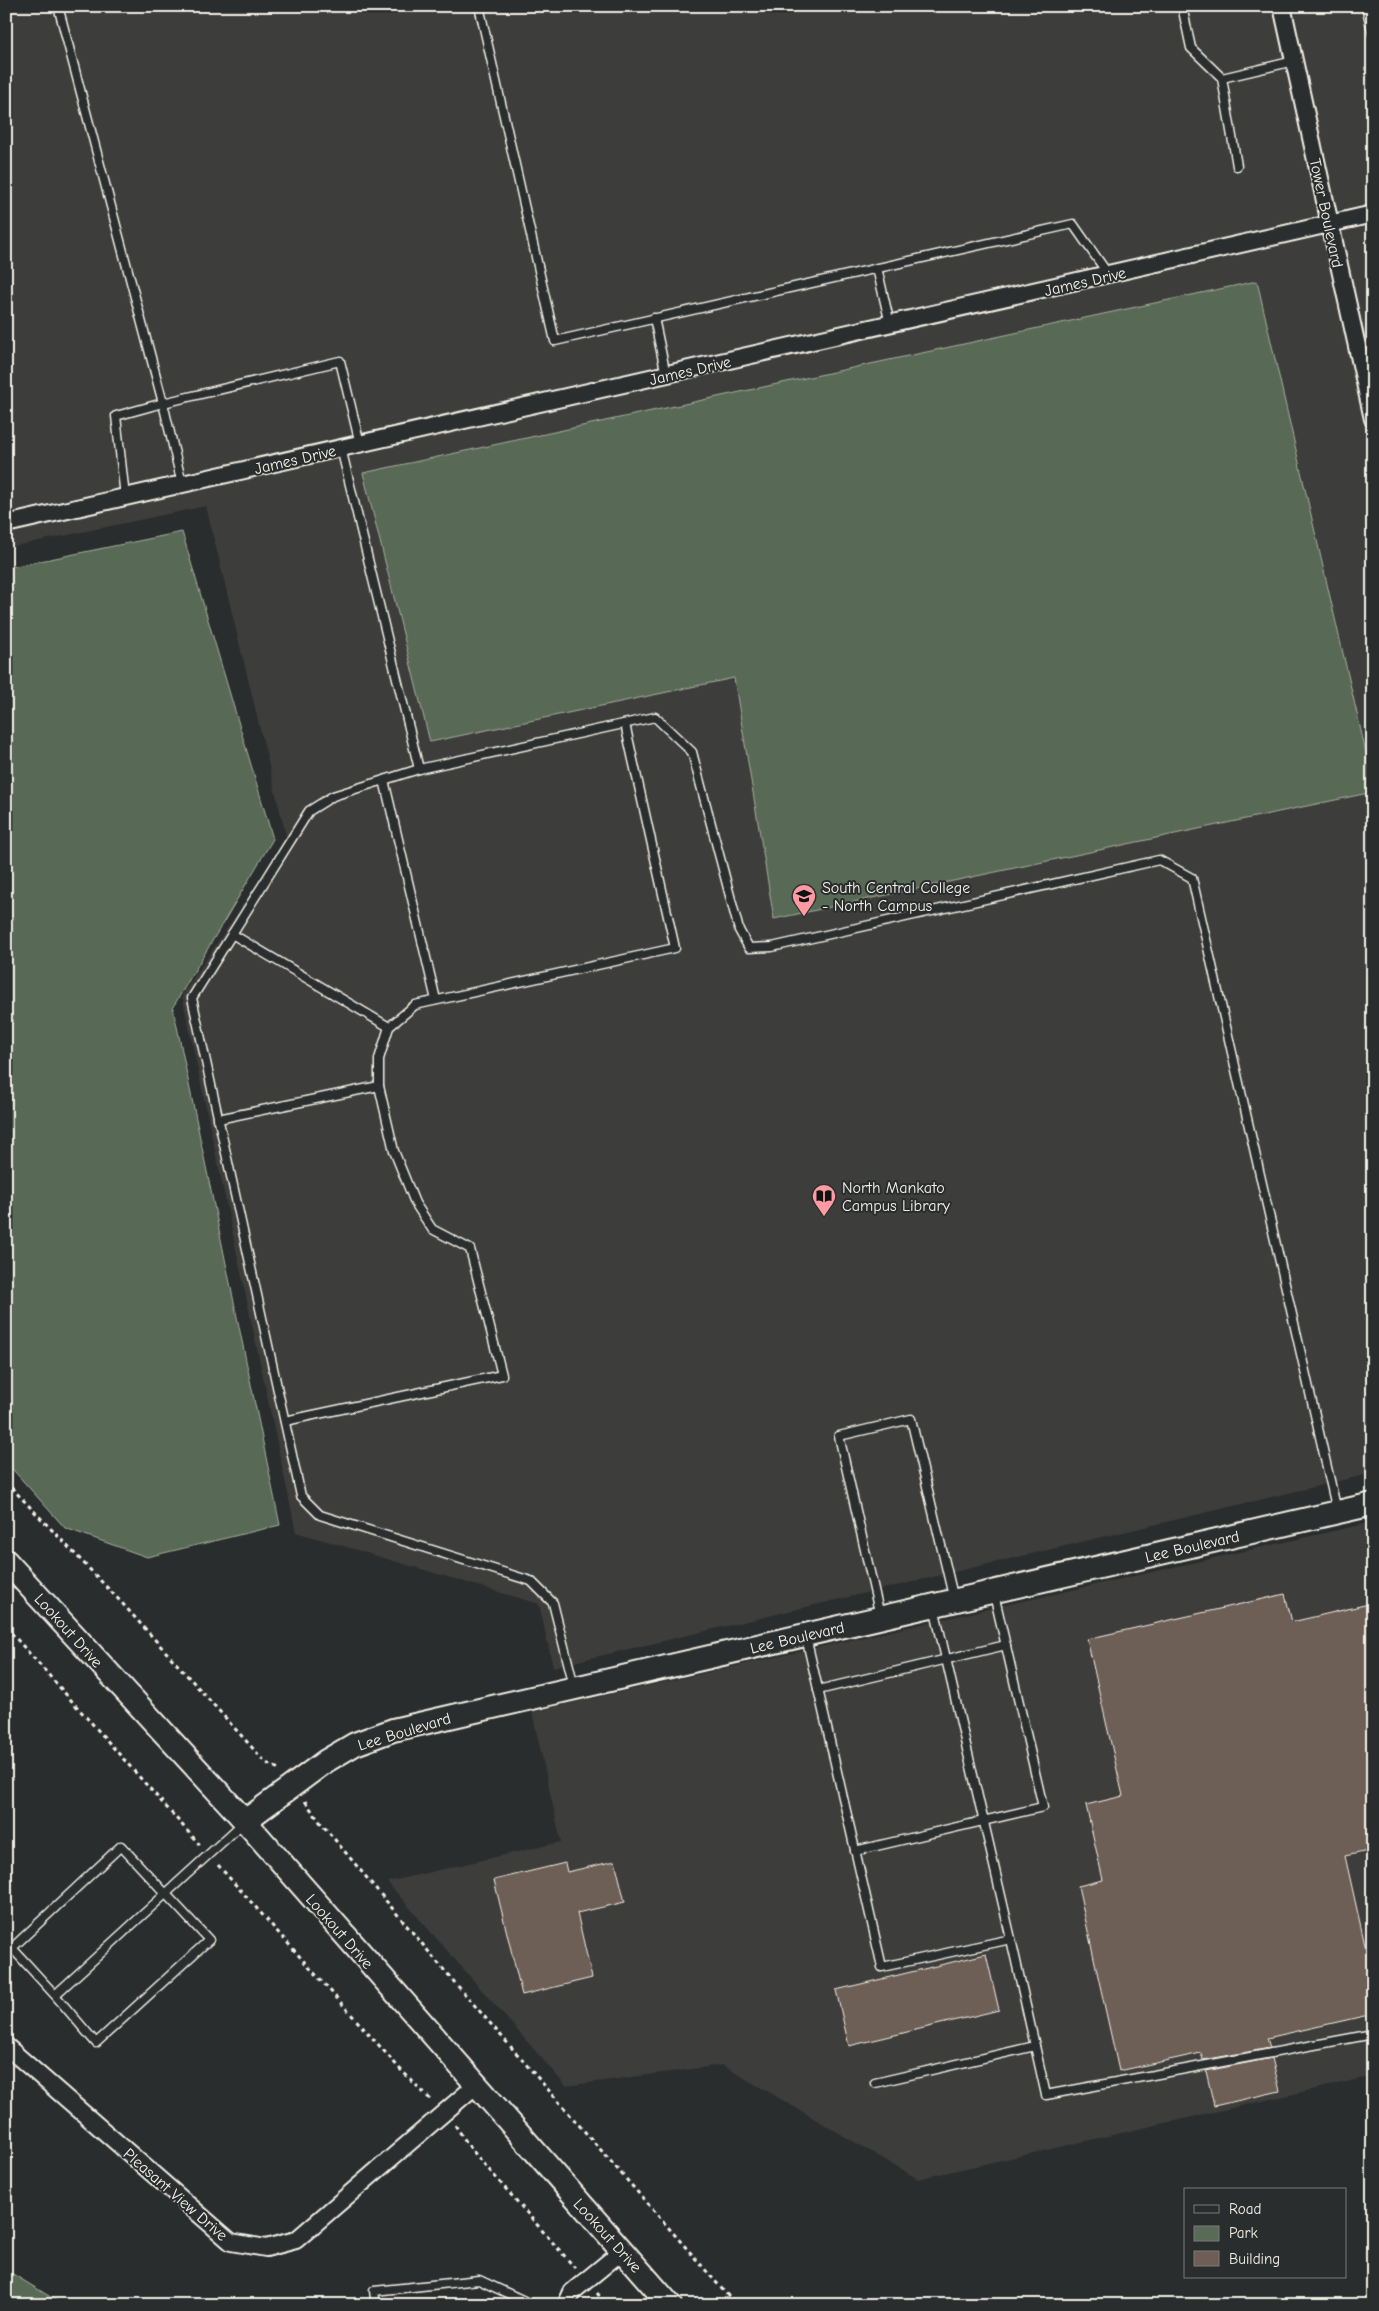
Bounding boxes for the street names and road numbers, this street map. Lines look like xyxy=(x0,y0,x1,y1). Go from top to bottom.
street label: Tower Boulevard xyxy=(1306,157,1346,269)
street label: James Drive xyxy=(1043,264,1128,300)
street label: James Drive xyxy=(648,353,733,389)
street label: James Drive xyxy=(253,442,338,478)
street label: Lee Boulevard xyxy=(1143,1527,1241,1567)
street label: Lookout Drive xyxy=(30,1590,106,1671)
street label: Lee Boulevard xyxy=(748,1618,846,1658)
street label: Lee Boulevard xyxy=(356,1709,453,1755)
street label: Lookout Drive xyxy=(302,1891,377,1973)
street label: Pleasant View Drive xyxy=(120,2145,231,2245)
street label: Lookout Drive xyxy=(569,2195,645,2276)

